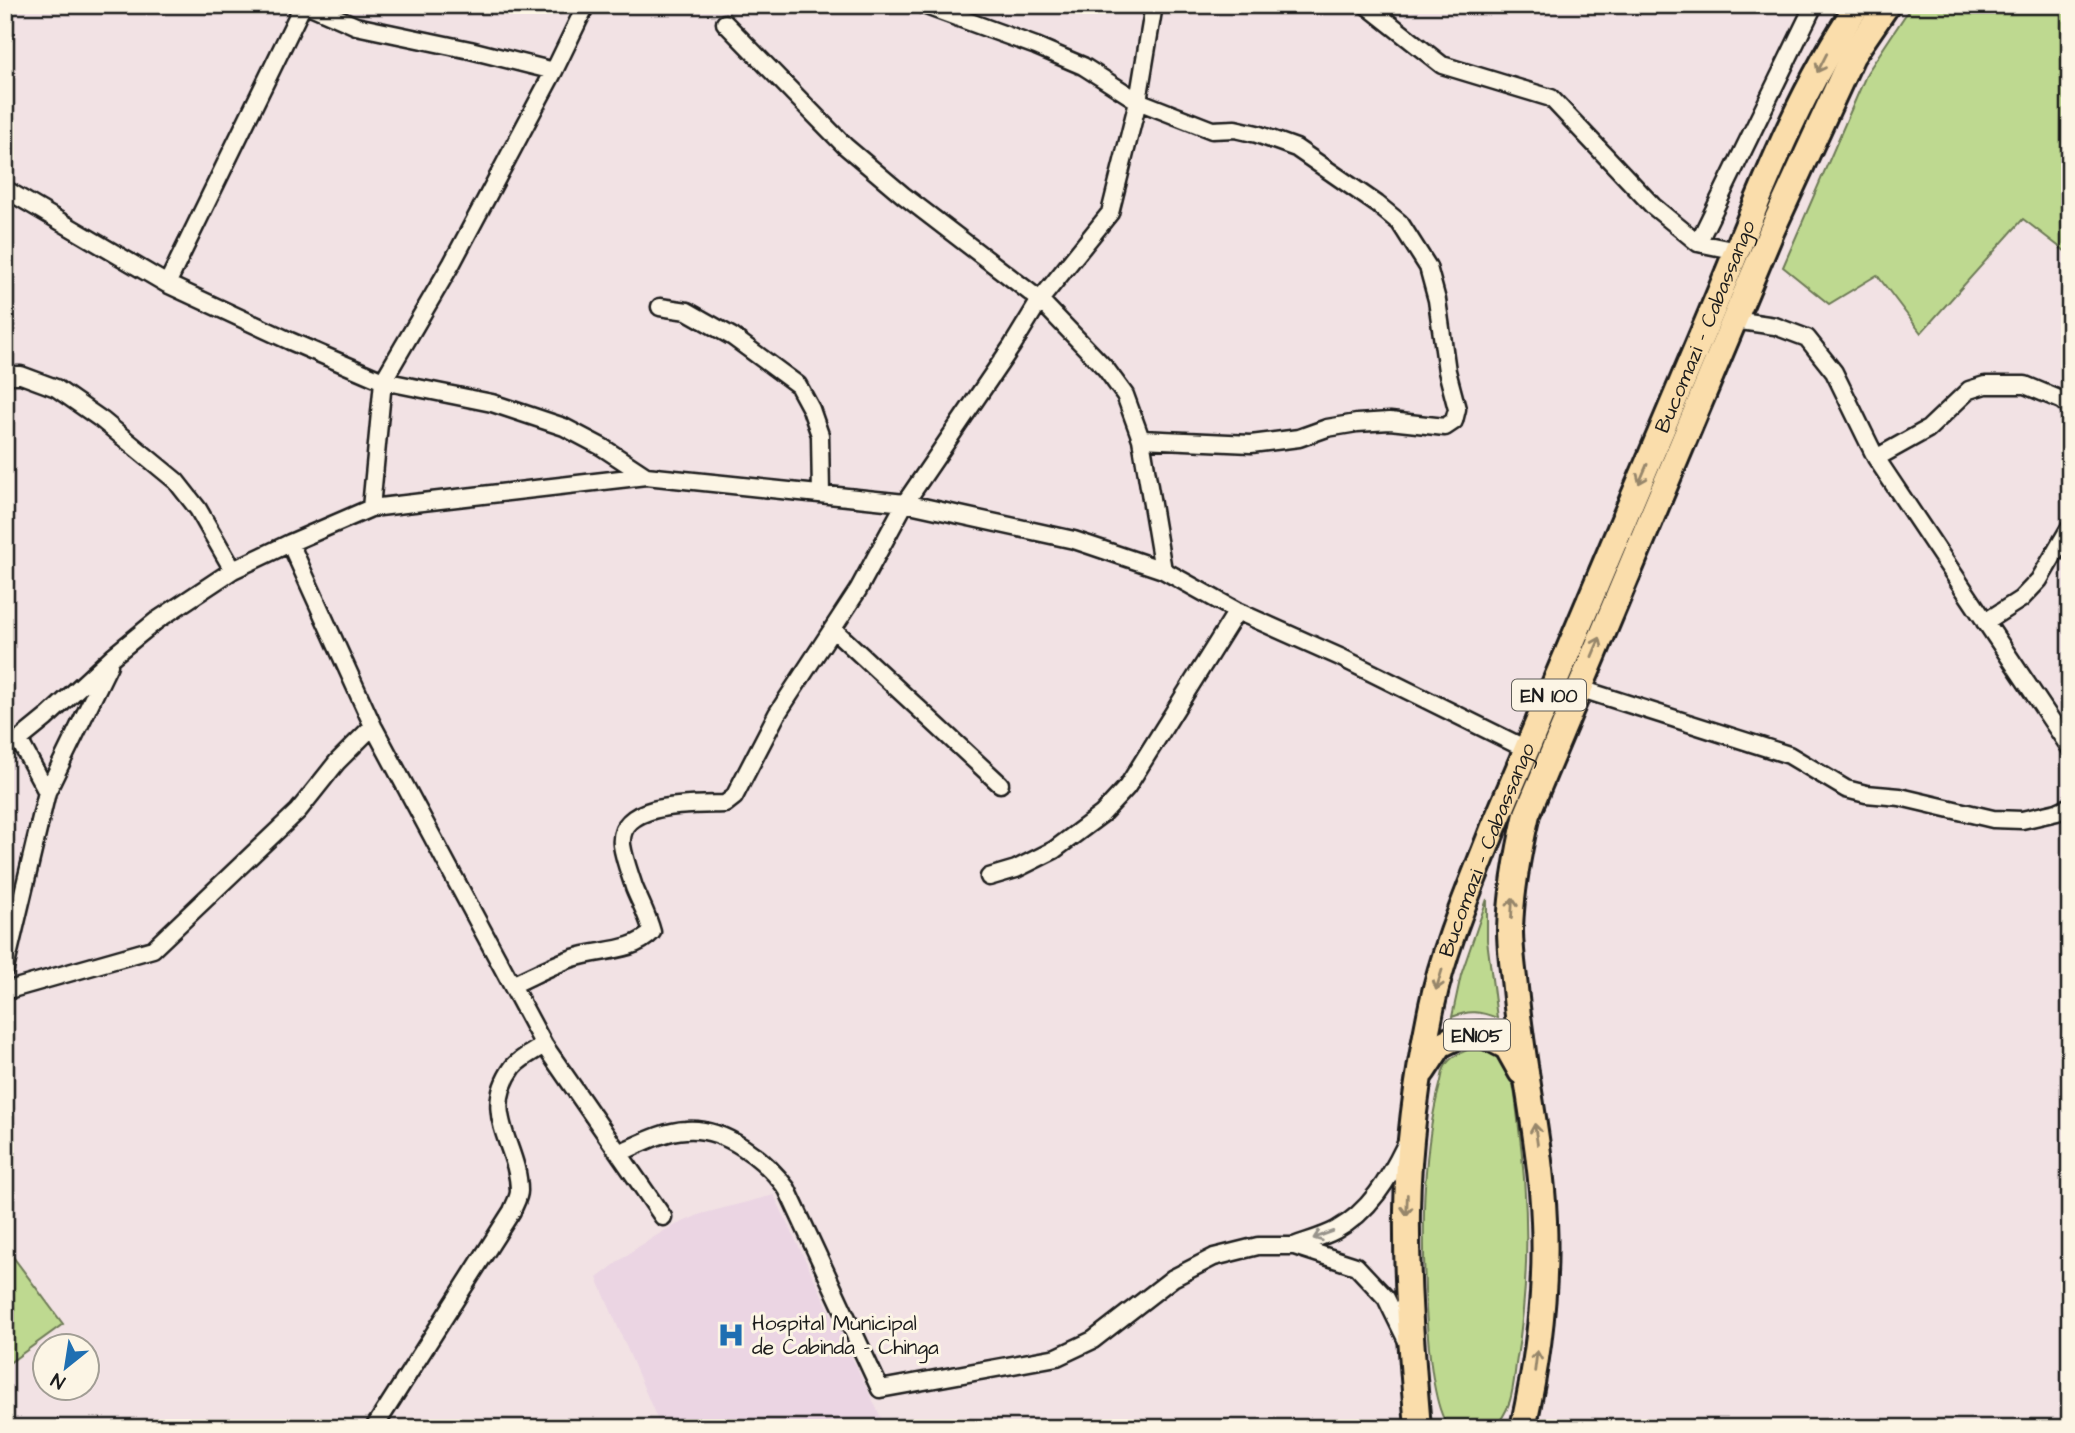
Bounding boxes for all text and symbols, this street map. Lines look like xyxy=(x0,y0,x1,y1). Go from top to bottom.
one-way arrow xyxy=(1814,52,1828,73)
street label: Bucomazi - Cabassango xyxy=(1648,216,1763,437)
one-way arrow xyxy=(1636,462,1649,484)
one-way arrow xyxy=(1590,637,1603,658)
road number: EN 100 xyxy=(1512,680,1586,710)
street label: Bucomazi - Cabassango xyxy=(1432,738,1542,960)
one-way arrow xyxy=(1505,897,1518,920)
one-way arrow xyxy=(1432,969,1445,991)
road number: EN105 xyxy=(1444,1020,1510,1050)
one-way arrow xyxy=(1529,1123,1542,1146)
one-way arrow xyxy=(1401,1193,1414,1216)
one-way arrow xyxy=(1312,1230,1334,1242)
place label: Hospital Municipal de Cabinda - Chinga xyxy=(752,1309,939,1364)
hospital icon: Hospital Municipal de Cabinda - Chinga xyxy=(716,1320,746,1350)
north arrow xyxy=(32,1332,102,1402)
one-way arrow xyxy=(1530,1350,1543,1373)
text: N xyxy=(46,1366,70,1395)

